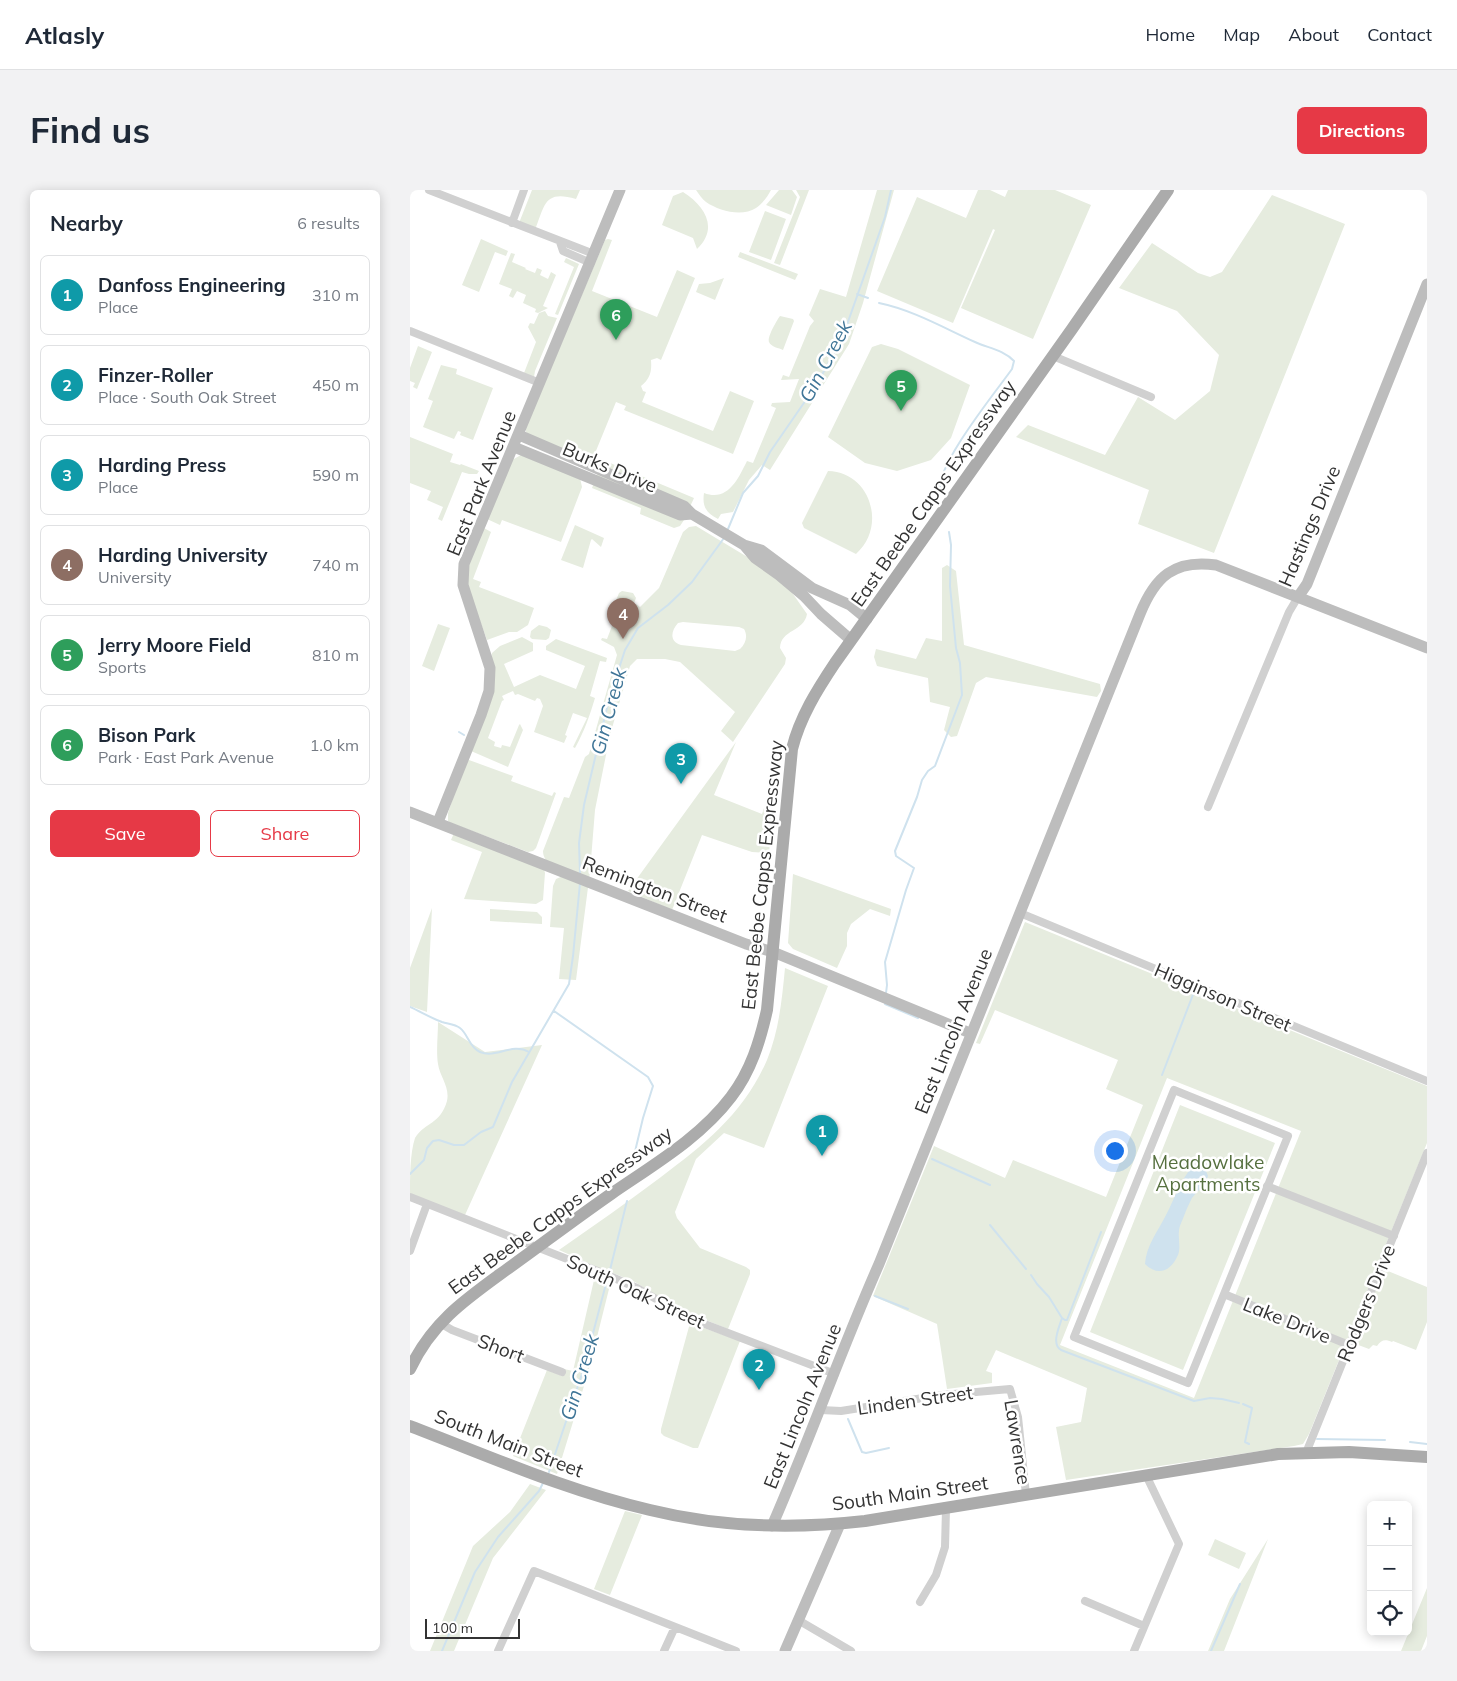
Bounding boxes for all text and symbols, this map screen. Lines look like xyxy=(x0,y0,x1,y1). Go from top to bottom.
text: Atlasly xyxy=(25,20,104,50)
text: Home xyxy=(1145,23,1195,46)
text: Map xyxy=(1223,23,1260,46)
text: About xyxy=(1288,23,1339,46)
text: Contact xyxy=(1367,23,1432,46)
button: Directions xyxy=(1297,107,1427,154)
text: Find us xyxy=(30,108,150,152)
text: Nearby xyxy=(50,210,123,236)
text: 6 results xyxy=(297,213,360,233)
text: Danfoss Engineering xyxy=(98,273,285,297)
text: 1 xyxy=(62,285,72,305)
text: 310 m xyxy=(312,285,359,305)
text: Place xyxy=(98,297,138,317)
pin: 6 xyxy=(600,299,632,340)
water label: Gin Creek xyxy=(793,315,857,406)
text: Finzer-Roller xyxy=(98,363,213,387)
pin: 5 xyxy=(885,370,917,411)
text: 2 xyxy=(62,375,72,395)
text: 450 m xyxy=(312,375,359,395)
street label: East Beebe Capps Expressway xyxy=(845,375,1021,611)
text: Place · South Oak Street xyxy=(98,387,276,407)
street label: East Park Avenue xyxy=(441,407,521,559)
street label: Burks Drive xyxy=(559,436,661,498)
text: Harding Press xyxy=(98,453,226,477)
street label: Hastings Drive xyxy=(1273,462,1345,590)
text: 3 xyxy=(62,465,72,485)
text: 590 m xyxy=(312,465,359,485)
text: Place xyxy=(98,477,138,497)
text: Harding University xyxy=(98,543,268,567)
text: 4 xyxy=(62,555,72,575)
text: 740 m xyxy=(312,555,359,575)
text: University xyxy=(98,567,172,587)
pin: 4 xyxy=(607,598,639,639)
text: Jerry Moore Field xyxy=(98,633,251,657)
text: 5 xyxy=(62,645,72,665)
text: 810 m xyxy=(312,645,359,665)
text: Sports xyxy=(98,657,146,677)
water label: Gin Creek xyxy=(584,664,632,757)
text: Bison Park xyxy=(98,723,195,747)
text: 6 xyxy=(62,735,72,755)
text: 1.0 km xyxy=(310,735,359,755)
street label: East Beebe Capps Expressway xyxy=(736,739,788,1011)
pin: 3 xyxy=(665,743,697,784)
text: Park · East Park Avenue xyxy=(98,747,274,767)
button: Save xyxy=(50,810,200,857)
button: Share xyxy=(210,810,360,857)
street label: Remington Street xyxy=(579,850,731,928)
street label: East Lincoln Avenue xyxy=(909,945,997,1117)
street label: Higginson Street xyxy=(1151,957,1295,1037)
pin: 1 xyxy=(806,1115,838,1156)
street label: East Beebe Capps Expressway xyxy=(443,1121,677,1299)
your location xyxy=(1102,1138,1128,1164)
park label: Meadowlake Apartments xyxy=(1152,1150,1264,1196)
street label: Rodgers Drive xyxy=(1332,1241,1400,1365)
street label: South Oak Street xyxy=(563,1248,709,1334)
street label: Lake Drive xyxy=(1240,1292,1334,1348)
street label: East Lincoln Avenue xyxy=(758,1320,846,1492)
street label: Short xyxy=(474,1328,528,1368)
water label: Gin Creek xyxy=(554,1330,604,1423)
pin: 2 xyxy=(743,1349,775,1390)
street label: Linden Street xyxy=(856,1380,975,1420)
street label: Lawrence xyxy=(999,1398,1037,1486)
street label: South Main Street xyxy=(431,1404,587,1483)
street label: South Main Street xyxy=(830,1470,990,1516)
map controls xyxy=(1367,1501,1412,1636)
button: + xyxy=(1367,1501,1412,1546)
button: − xyxy=(1367,1546,1412,1591)
button: locate xyxy=(1367,1591,1412,1636)
scale bar xyxy=(425,1616,520,1639)
text: 100 m xyxy=(432,1619,473,1637)

